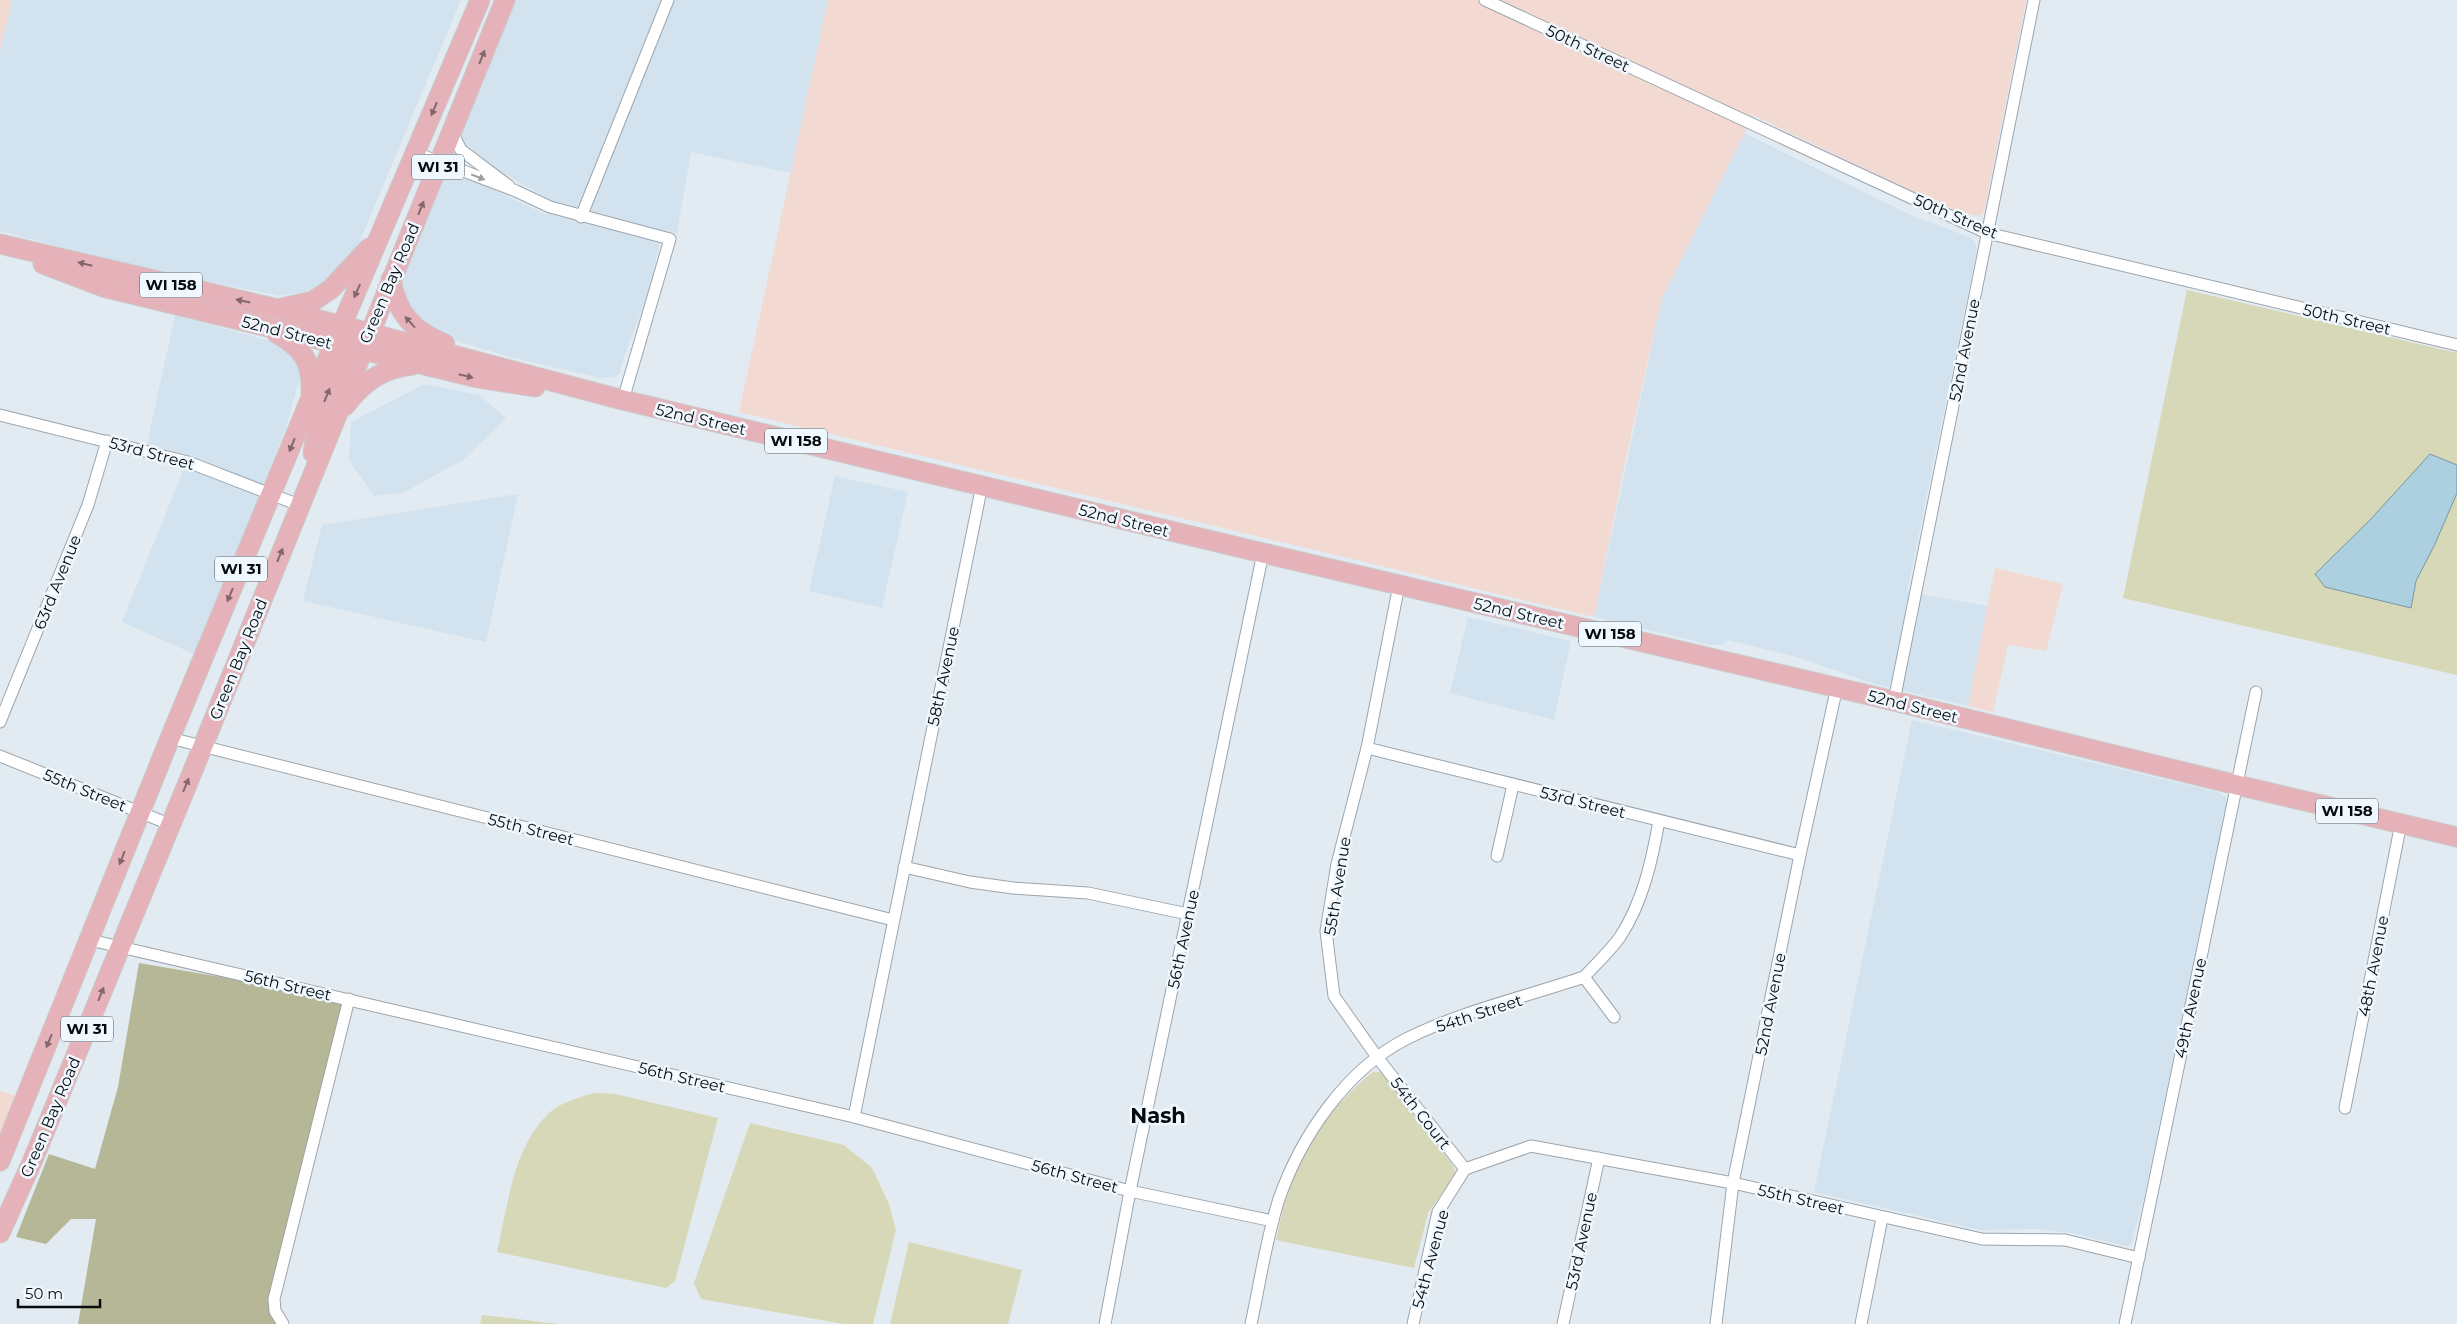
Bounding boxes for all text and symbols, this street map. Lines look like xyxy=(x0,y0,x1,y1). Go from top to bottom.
street label: 50th Street xyxy=(1543,21,1633,76)
one-way arrow xyxy=(478,50,486,65)
one-way arrow xyxy=(430,102,438,116)
road number: WI 31 xyxy=(412,154,464,180)
one-way arrow xyxy=(470,174,485,181)
street label: 50th Street xyxy=(1911,190,2001,243)
one-way arrow xyxy=(417,201,425,215)
street label: Green Bay Road xyxy=(356,220,423,346)
one-way arrow xyxy=(77,260,92,268)
road number: WI 158 xyxy=(140,272,202,298)
one-way arrow xyxy=(352,284,360,298)
one-way arrow xyxy=(235,297,251,305)
street label: 52nd Avenue xyxy=(1945,297,1984,403)
street label: 50th Street xyxy=(2301,300,2393,339)
street label: 52nd Street xyxy=(240,312,334,353)
one-way arrow xyxy=(404,316,416,328)
one-way arrow xyxy=(458,372,473,380)
one-way arrow xyxy=(324,388,332,403)
street label: 52nd Street xyxy=(654,400,748,439)
road number: WI 158 xyxy=(765,428,827,454)
street label: 53rd Street xyxy=(107,433,197,474)
one-way arrow xyxy=(288,438,296,452)
street label: 52nd Street xyxy=(1077,500,1171,541)
street label: 63rd Avenue xyxy=(30,532,85,632)
one-way arrow xyxy=(276,548,284,562)
road number: WI 31 xyxy=(215,556,267,582)
one-way arrow xyxy=(226,588,234,602)
street label: 52nd Street xyxy=(1472,594,1566,633)
street label: Green Bay Road xyxy=(206,596,271,722)
road number: WI 158 xyxy=(1579,622,1641,646)
street label: 58th Avenue xyxy=(924,625,963,728)
street label: 52nd Street xyxy=(1866,686,1960,727)
street label: 55th Street xyxy=(40,765,130,816)
one-way arrow xyxy=(183,778,191,792)
street label: 53rd Street xyxy=(1538,783,1628,822)
road number: WI 158 xyxy=(2316,798,2378,824)
street label: 55th Street xyxy=(486,810,576,849)
street label: 55th Avenue xyxy=(1320,835,1355,937)
one-way arrow xyxy=(118,851,126,866)
street label: 56th Avenue xyxy=(1164,888,1203,990)
street label: 48th Avenue xyxy=(2354,914,2393,1018)
street label: 52nd Avenue xyxy=(1751,951,1790,1057)
street label: 49th Avenue xyxy=(2171,956,2210,1060)
street label: 56th Street xyxy=(243,966,334,1005)
one-way arrow xyxy=(97,987,105,1002)
street label: 54th Street xyxy=(1434,990,1525,1036)
road number: WI 31 xyxy=(61,1016,113,1042)
one-way arrow xyxy=(45,1034,52,1049)
street label: Green Bay Road xyxy=(17,1054,84,1180)
street label: 56th Street xyxy=(637,1058,728,1097)
street label: 54th Court xyxy=(1387,1074,1455,1153)
district label: Nash xyxy=(1130,1103,1186,1128)
street label: 56th Street xyxy=(1030,1156,1121,1197)
street label: 55th Street xyxy=(1756,1180,1846,1219)
street label: 53rd Avenue xyxy=(1562,1190,1601,1292)
street label: 54th Avenue xyxy=(1408,1208,1453,1311)
scale bar xyxy=(18,1276,100,1308)
text: 50 m xyxy=(25,1284,63,1303)

